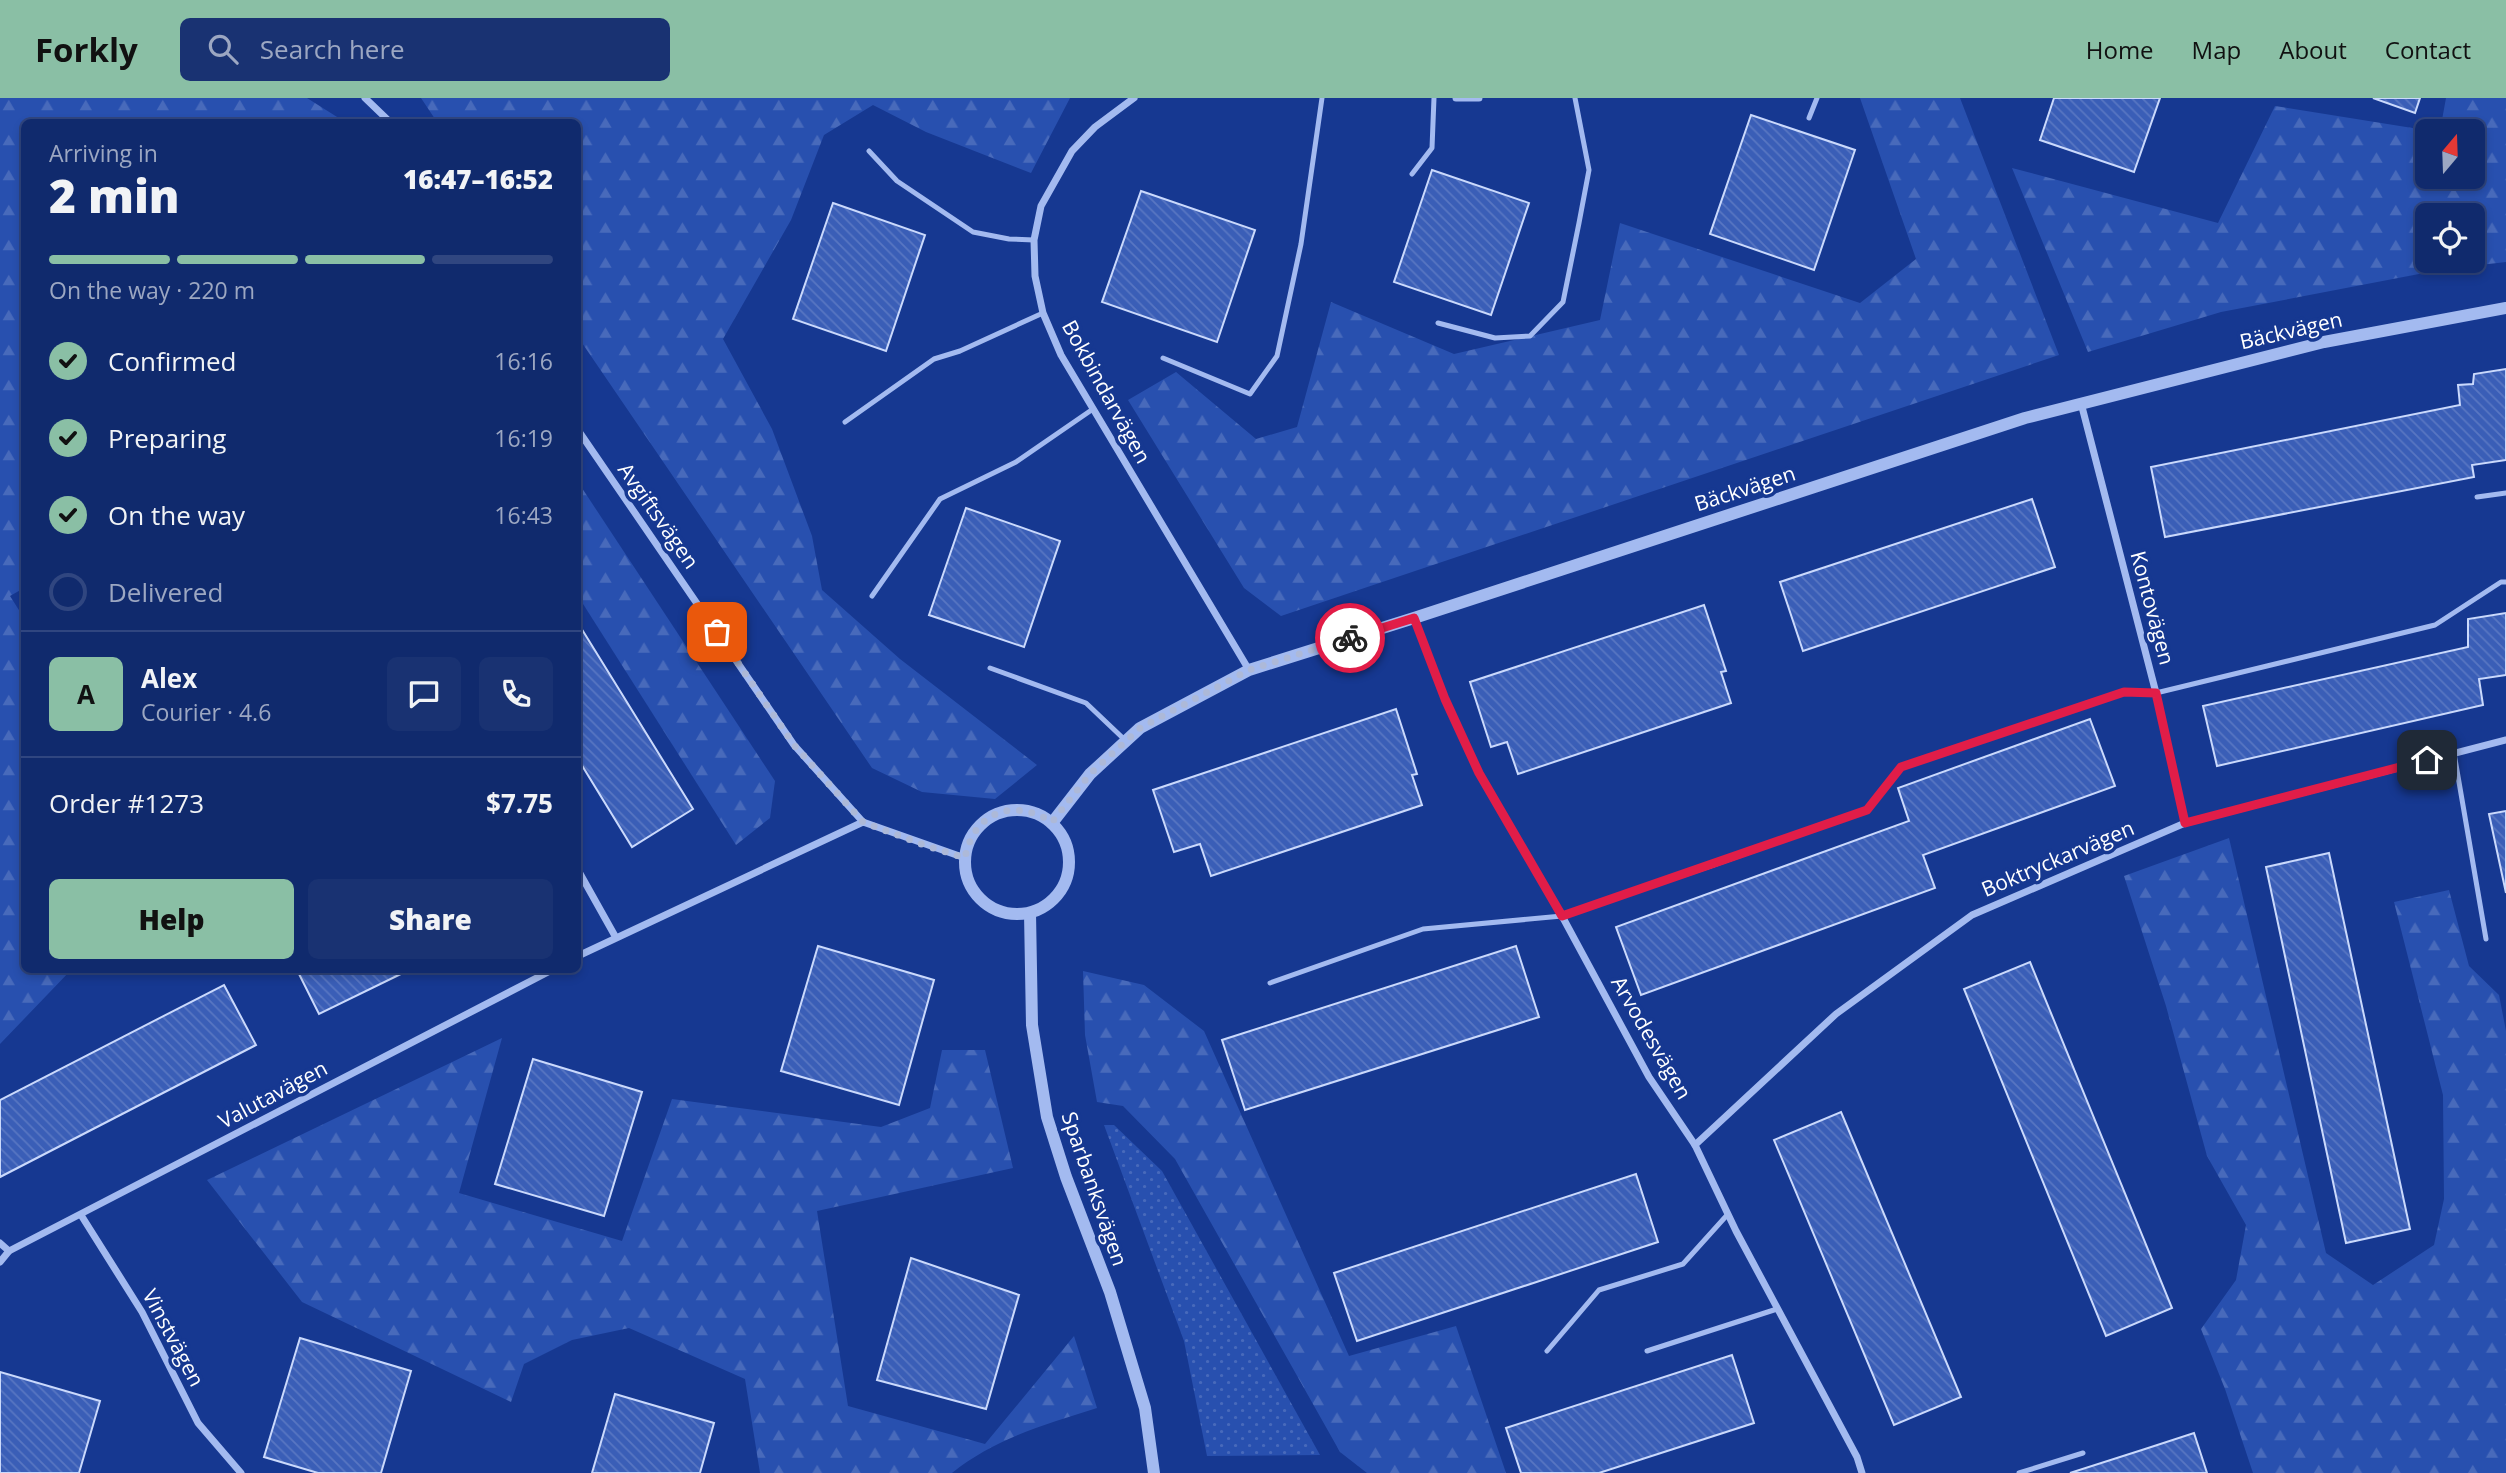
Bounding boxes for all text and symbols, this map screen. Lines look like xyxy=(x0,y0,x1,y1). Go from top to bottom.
search box xyxy=(180,18,670,81)
text: Forkly xyxy=(35,27,138,72)
icon: search xyxy=(204,30,242,68)
text: Search here xyxy=(260,31,405,67)
text: Home xyxy=(2086,33,2154,66)
text: Map xyxy=(2192,33,2241,66)
text: About xyxy=(2279,33,2347,66)
text: Contact xyxy=(2385,33,2471,66)
north arrow xyxy=(2415,119,2485,189)
map controls xyxy=(2415,119,2485,273)
text: Arriving in xyxy=(49,137,158,169)
text: 16:47–16:52 xyxy=(403,161,553,197)
text: 2 min xyxy=(49,164,180,226)
button: locate xyxy=(2415,203,2485,273)
text: On the way · 220 m xyxy=(49,274,255,306)
street label: Bäckvägen xyxy=(2237,305,2345,355)
street label: Bokbindarvägen xyxy=(1056,315,1158,468)
icon: check xyxy=(49,342,87,380)
text: Confirmed xyxy=(108,343,236,379)
text: 16:16 xyxy=(494,345,553,377)
icon: check xyxy=(49,419,87,457)
text: Preparing xyxy=(108,420,226,456)
text: 16:19 xyxy=(494,422,553,454)
street label: Avgiftsvägen xyxy=(612,457,706,574)
street label: Bäckvägen xyxy=(1691,459,1799,518)
icon: check xyxy=(49,496,87,534)
text: On the way xyxy=(108,497,245,533)
text: 16:43 xyxy=(494,499,553,531)
street label: Kontovägen xyxy=(2124,548,2182,668)
text: Delivered xyxy=(108,574,223,610)
pin xyxy=(687,602,747,662)
courier xyxy=(1315,603,1385,673)
icon: bag xyxy=(698,613,736,651)
icon: bike xyxy=(1331,619,1369,657)
button: chat xyxy=(387,657,461,731)
button: phone xyxy=(479,657,553,731)
text: Alex xyxy=(141,660,197,696)
text: A xyxy=(77,676,95,712)
text: Courier · 4.6 xyxy=(141,696,271,728)
pin xyxy=(2397,730,2457,790)
icon: home xyxy=(2408,741,2446,779)
text: Order #1273 xyxy=(49,785,204,821)
text: $7.75 xyxy=(486,785,553,821)
street label: Boktryckarvägen xyxy=(1977,813,2138,903)
button: Help xyxy=(49,879,294,959)
button: Share xyxy=(308,879,553,959)
street label: Arvodesvägen xyxy=(1605,971,1698,1104)
street label: Valutavägen xyxy=(213,1054,332,1135)
street label: Sparbanksvägen xyxy=(1055,1108,1134,1269)
street label: Vinstvägen xyxy=(137,1284,211,1391)

